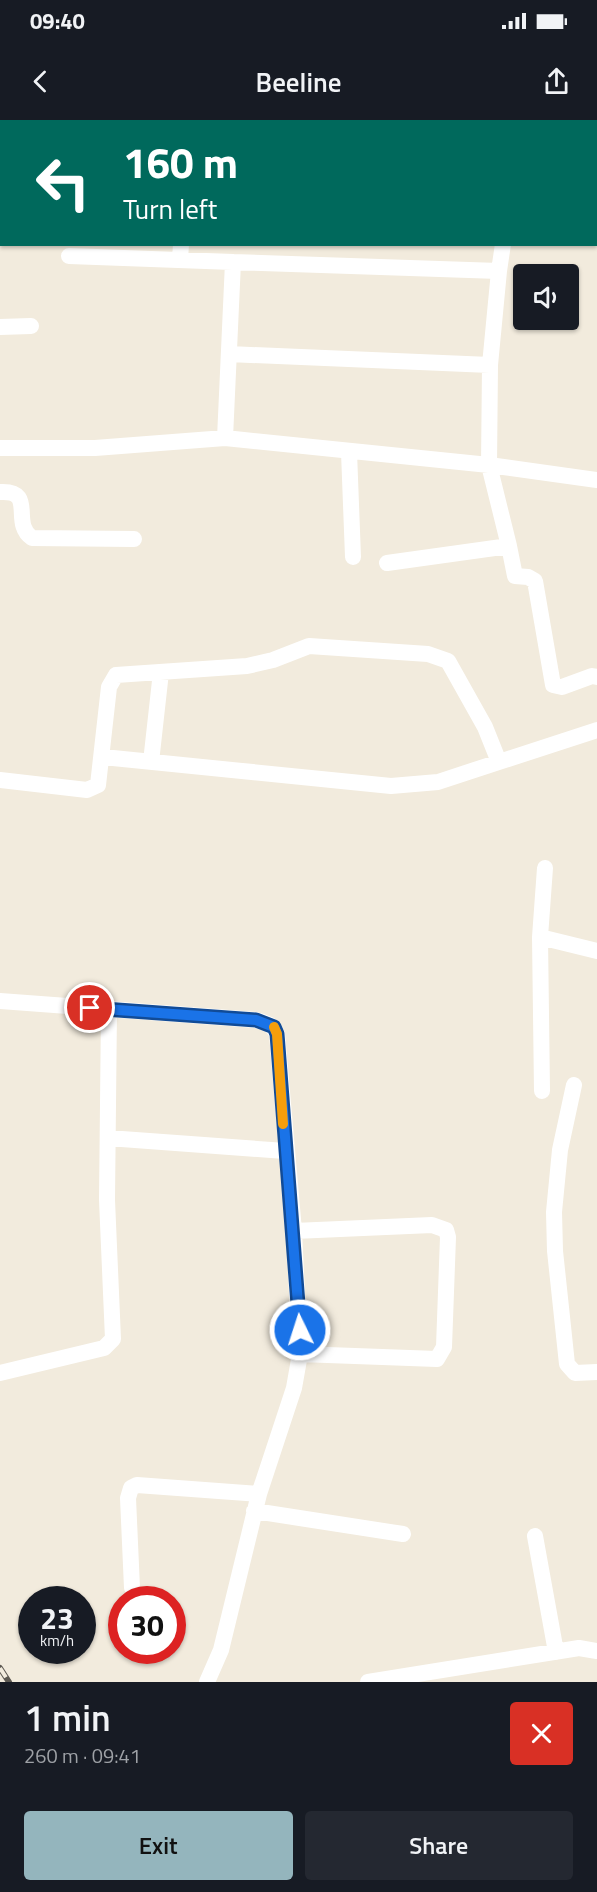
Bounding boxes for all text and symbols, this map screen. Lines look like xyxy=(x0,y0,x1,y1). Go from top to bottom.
text: 09:40 xyxy=(30,4,85,38)
text: Beeline xyxy=(256,61,341,102)
icon: back xyxy=(24,65,57,98)
icon: share xyxy=(540,65,573,98)
text: 160 m xyxy=(123,130,238,194)
icon: left xyxy=(24,144,102,222)
text: Turn left xyxy=(123,188,217,229)
map controls xyxy=(513,264,579,330)
button: sound xyxy=(513,264,579,330)
pin xyxy=(64,982,115,1033)
icon: arrive xyxy=(73,991,106,1024)
position arrow xyxy=(268,1298,332,1362)
speed limit sign: 30 xyxy=(108,1586,186,1664)
text: 23 xyxy=(40,1595,74,1641)
text: km/h xyxy=(40,1629,74,1652)
text: 1 min xyxy=(24,1690,111,1745)
button: close xyxy=(510,1702,573,1765)
text: 260 m · 09:41 xyxy=(24,1740,141,1771)
button: Exit xyxy=(24,1811,293,1880)
button: Share xyxy=(305,1811,573,1880)

